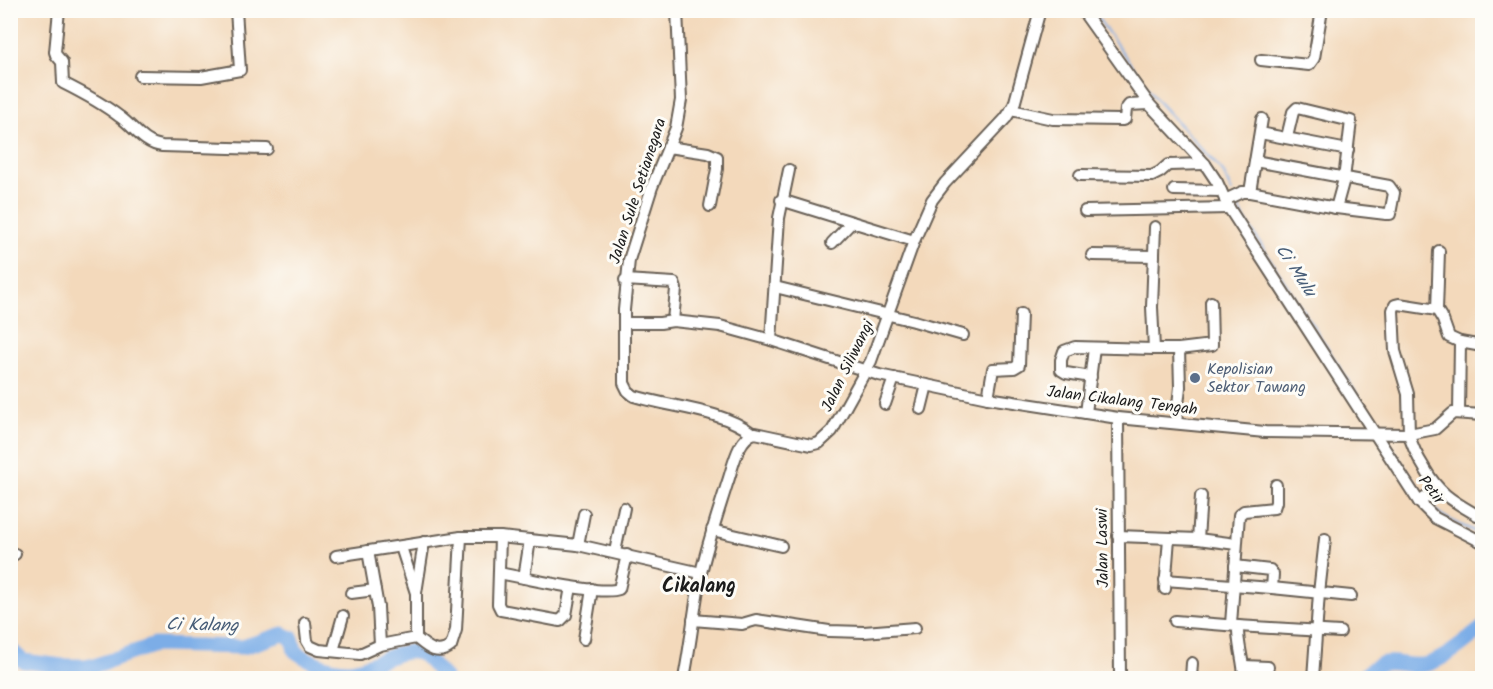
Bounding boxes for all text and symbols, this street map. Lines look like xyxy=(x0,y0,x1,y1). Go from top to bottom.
street label: Jalan Sule Setianegara xyxy=(603,115,673,267)
water label: Ci Mulu xyxy=(1267,239,1324,305)
street label: Jalan Siliwangi xyxy=(815,315,882,416)
place label: Kepolisian Sektor Tawang xyxy=(1207,357,1306,400)
marker: Kepolisian Sektor Tawang xyxy=(1188,371,1202,385)
street label: Jalan Cikalang Tengah xyxy=(1045,379,1199,423)
street label: Petir xyxy=(1412,470,1451,511)
street label: Jalan Laswi xyxy=(1090,507,1116,588)
district label: Cikalang xyxy=(662,571,736,603)
water label: Ci Kalang xyxy=(166,611,240,641)

